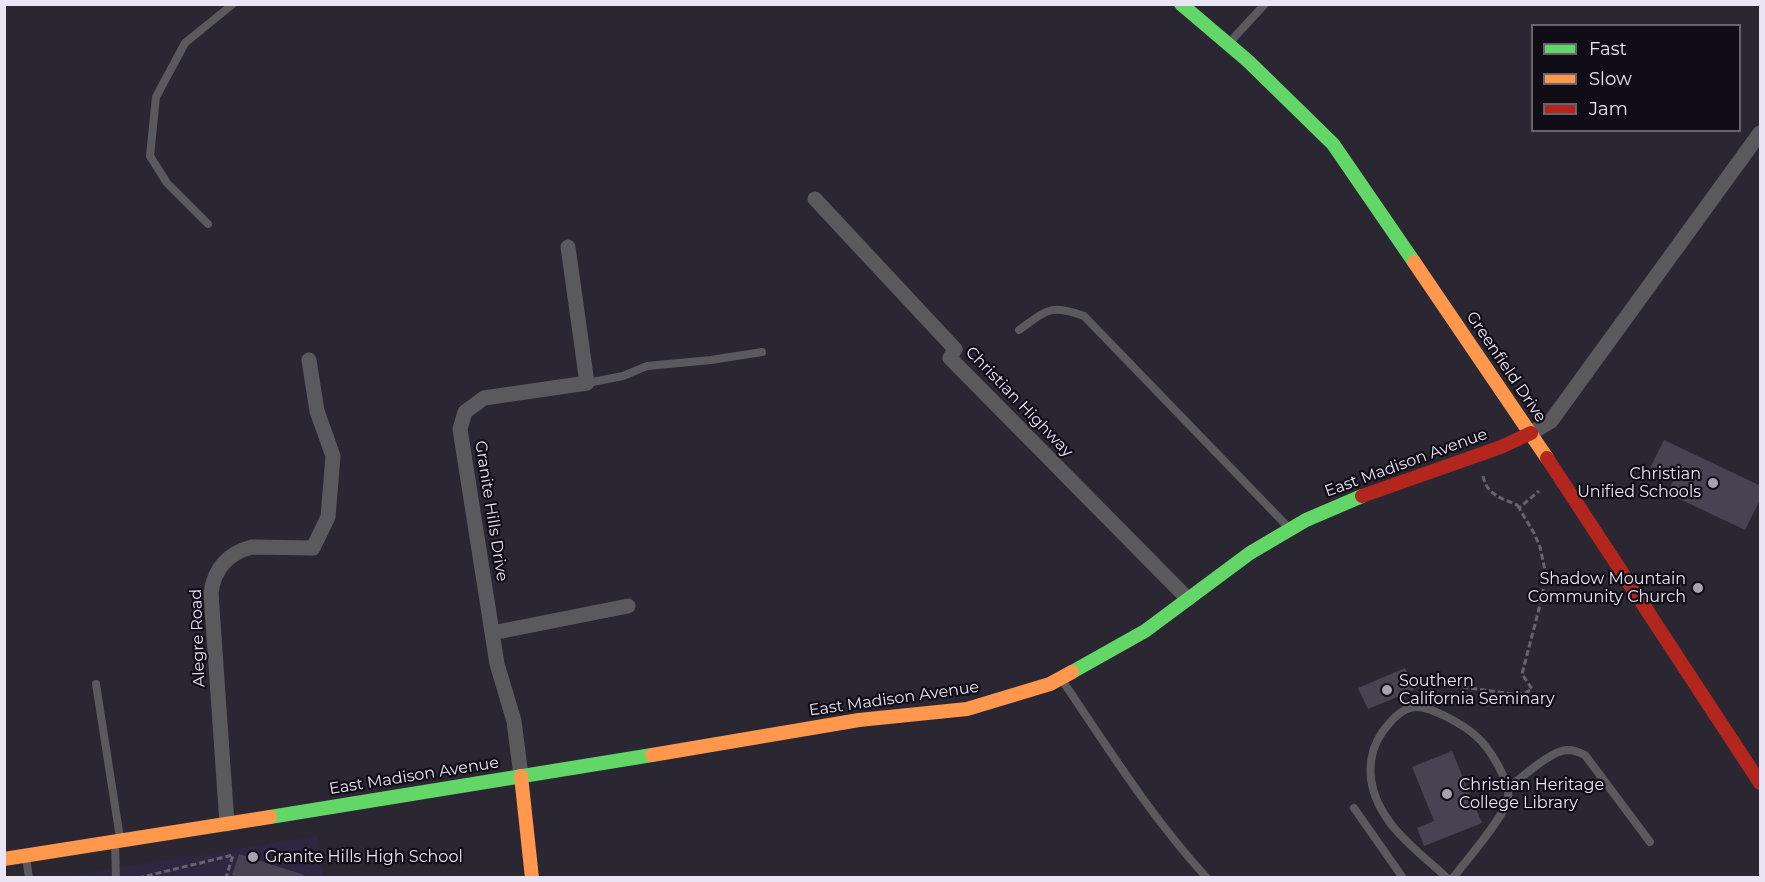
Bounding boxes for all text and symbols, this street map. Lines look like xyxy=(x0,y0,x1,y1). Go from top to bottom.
legend xyxy=(1531,24,1741,132)
text: Fast xyxy=(1589,38,1627,60)
text: Slow xyxy=(1589,68,1632,90)
text: Jam xyxy=(1589,98,1628,120)
street label: Greenfield Drive xyxy=(1462,308,1550,426)
street label: Christian Highway xyxy=(961,343,1077,461)
street label: East Madison Avenue xyxy=(1322,425,1490,501)
street label: Granite Hills Drive xyxy=(470,439,512,583)
place label: Christian Unified Schools xyxy=(1577,464,1701,502)
marker: Christian Unified Schools xyxy=(1706,476,1720,490)
place label: Shadow Mountain Community Church xyxy=(1528,569,1686,607)
marker: Shadow Mountain Community Church xyxy=(1691,581,1705,595)
street label: Alegre Road xyxy=(187,589,209,687)
place label: Southern California Seminary xyxy=(1399,671,1555,709)
street label: East Madison Avenue xyxy=(808,678,980,720)
marker: Southern California Seminary xyxy=(1380,683,1394,697)
street label: East Madison Avenue xyxy=(328,753,500,799)
place label: Christian Heritage College Library xyxy=(1459,775,1604,813)
marker: Christian Heritage College Library xyxy=(1440,787,1454,801)
place label: Granite Hills High School xyxy=(265,847,463,867)
marker: Granite Hills High School xyxy=(246,850,260,864)

